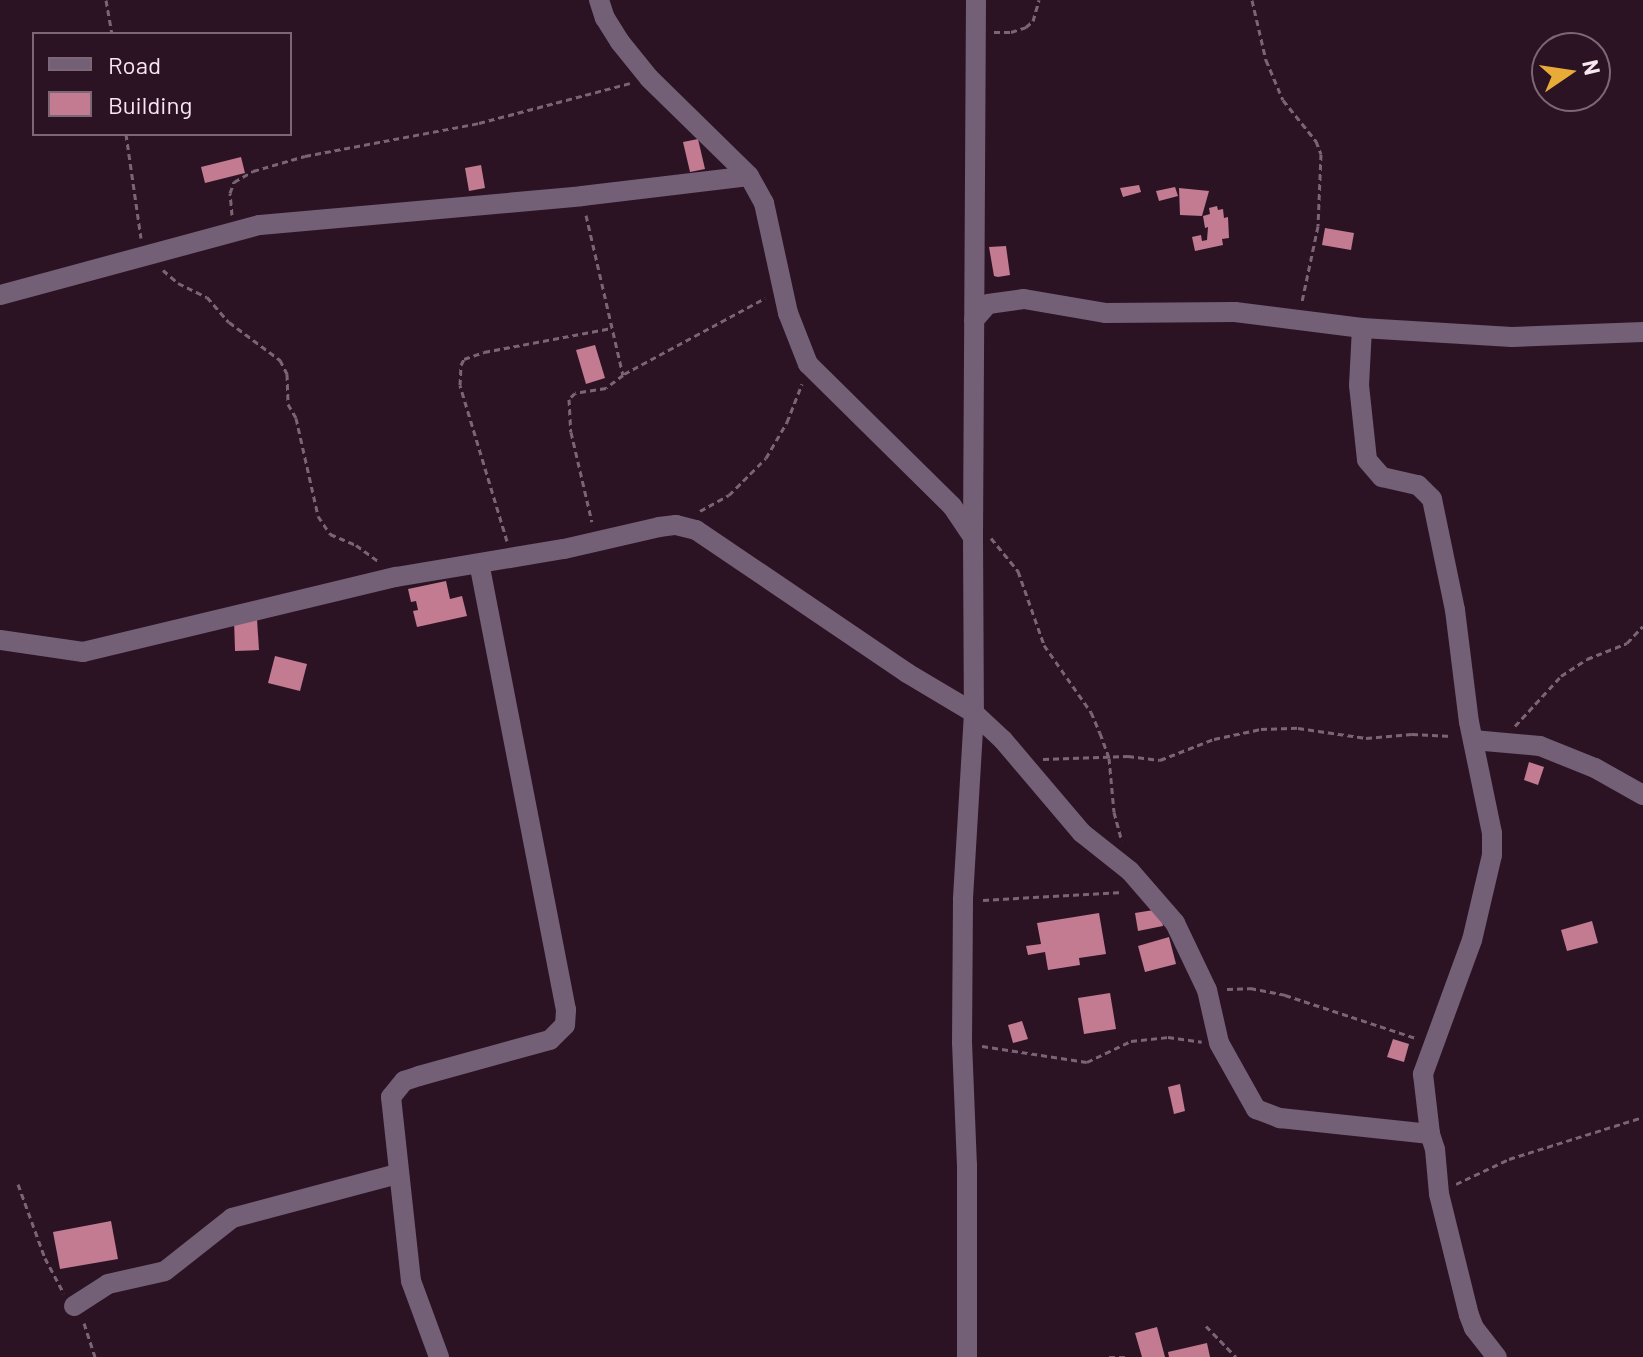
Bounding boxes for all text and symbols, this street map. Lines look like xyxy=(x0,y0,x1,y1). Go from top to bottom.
legend xyxy=(32,32,292,136)
north arrow xyxy=(1531,32,1611,112)
text: Road xyxy=(108,50,161,79)
text: N xyxy=(1578,57,1607,77)
text: Building xyxy=(108,90,192,119)

